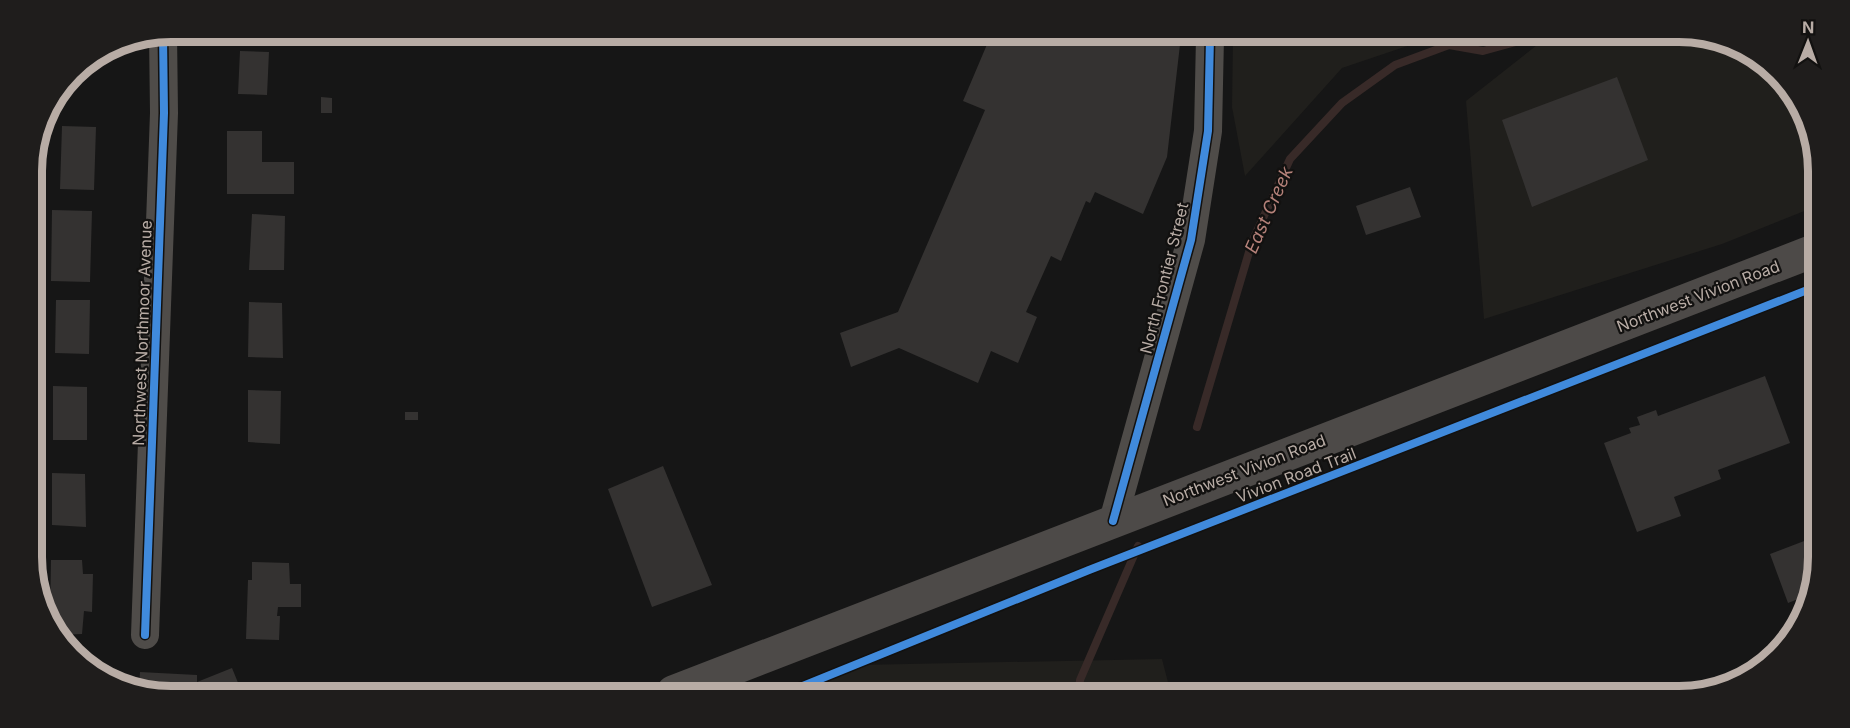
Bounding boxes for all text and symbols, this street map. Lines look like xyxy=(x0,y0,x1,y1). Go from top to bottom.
north arrow xyxy=(1778,12,1838,72)
text: N xyxy=(1802,17,1815,37)
water label: East Creek xyxy=(1240,162,1297,256)
street label: North Frontier Street xyxy=(1136,200,1192,356)
street label: Northwest Northmoor Avenue xyxy=(128,220,156,446)
street label: Northwest Vivion Road xyxy=(1614,256,1782,336)
street label: Northwest Vivion Road xyxy=(1160,430,1328,510)
street label: Vivion Road Trail xyxy=(1233,443,1359,507)

